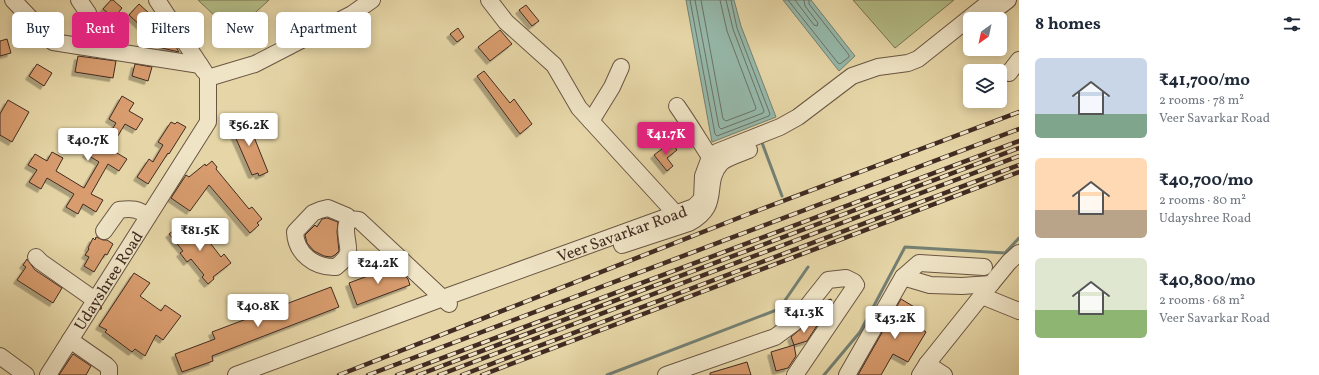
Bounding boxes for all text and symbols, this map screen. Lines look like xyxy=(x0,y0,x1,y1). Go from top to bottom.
chip: Buy xyxy=(12,12,64,48)
chip: Rent xyxy=(72,12,129,48)
chip: Filters xyxy=(137,12,204,48)
chip: New xyxy=(212,12,268,48)
chip: Apartment xyxy=(276,12,371,48)
north arrow xyxy=(963,12,1007,56)
map controls xyxy=(963,12,1007,108)
text: 8 homes xyxy=(1035,13,1101,36)
icon: filters xyxy=(1281,13,1303,35)
button: layers xyxy=(963,64,1007,108)
text: ₹41,700/mo xyxy=(1159,69,1250,92)
icon: home xyxy=(1067,74,1115,122)
text: 2 rooms · 78 m² xyxy=(1159,92,1244,110)
text: Veer Savarkar Road xyxy=(1159,110,1270,128)
pin: ₹56.2K xyxy=(216,113,282,147)
text: ₹56.2K xyxy=(229,117,269,135)
pin: ₹41.7K xyxy=(633,122,699,156)
text: ₹41.7K xyxy=(646,126,686,144)
pin: ₹40.7K xyxy=(55,128,121,162)
text: ₹40.7K xyxy=(67,132,109,150)
text: ₹40,700/mo xyxy=(1159,169,1253,192)
icon: home xyxy=(1067,174,1115,222)
text: 2 rooms · 80 m² xyxy=(1159,192,1246,210)
street label: Veer Savarkar Road xyxy=(554,201,691,269)
text: Udayshree Road xyxy=(1159,210,1251,228)
pin: ₹81.5K xyxy=(167,218,233,252)
text: ₹81.5K xyxy=(181,222,219,240)
street label: Udayshree Road xyxy=(70,228,149,335)
pin: ₹24.2K xyxy=(345,251,411,285)
text: ₹24.2K xyxy=(357,255,399,273)
text: ₹40,800/mo xyxy=(1159,269,1256,292)
icon: home xyxy=(1067,274,1115,322)
text: 2 rooms · 68 m² xyxy=(1159,292,1245,310)
pin: ₹40.8K xyxy=(225,294,291,328)
text: ₹40.8K xyxy=(236,298,280,316)
pin: ₹41.3K xyxy=(771,300,837,334)
text: ₹41.3K xyxy=(784,304,824,322)
pin: ₹43.2K xyxy=(862,306,928,340)
text: ₹43.2K xyxy=(874,310,916,328)
text: Veer Savarkar Road xyxy=(1159,310,1270,328)

